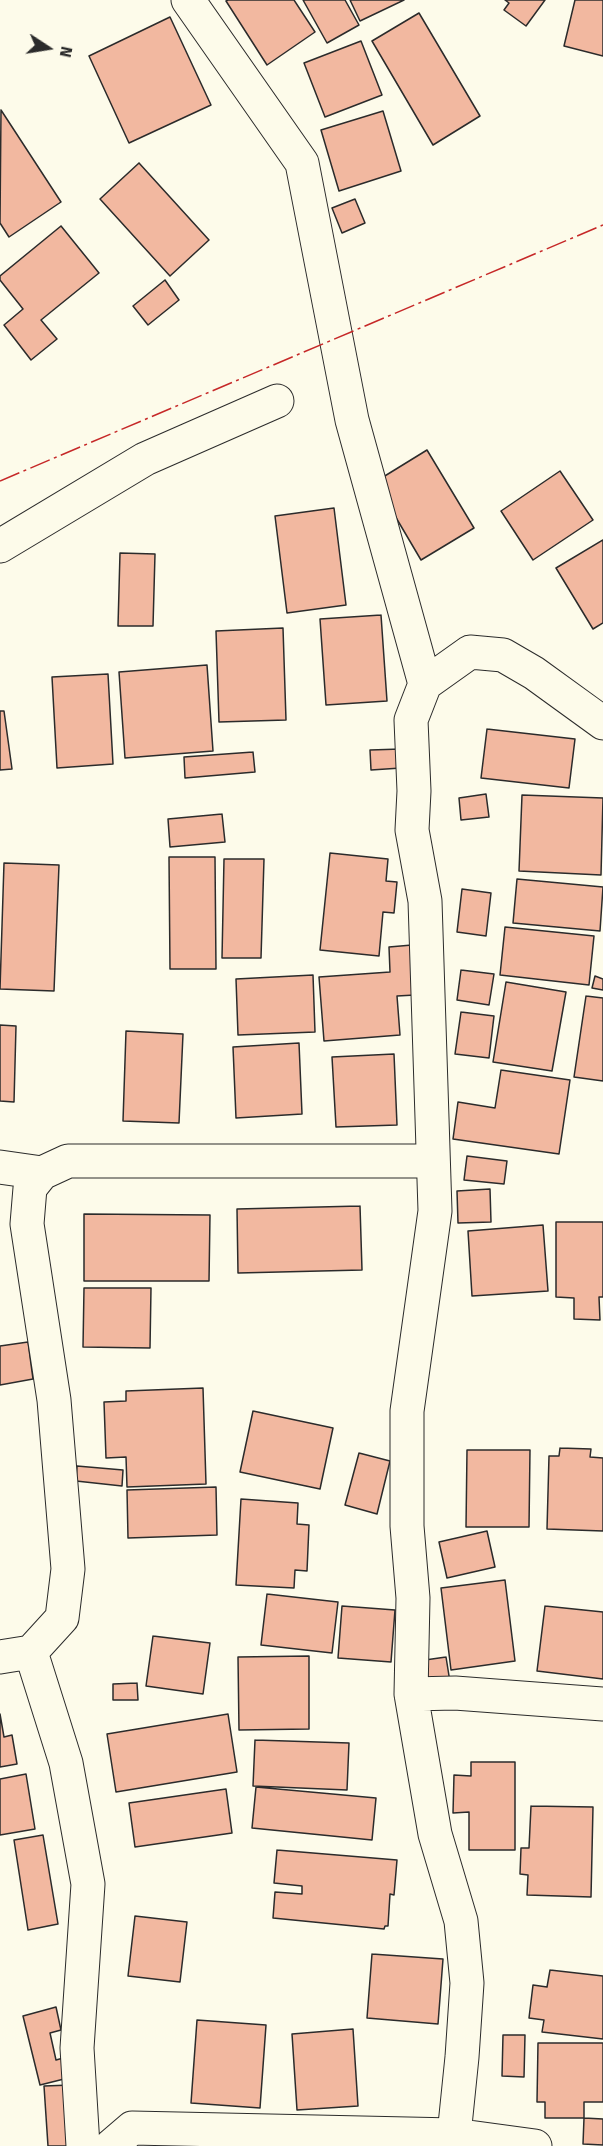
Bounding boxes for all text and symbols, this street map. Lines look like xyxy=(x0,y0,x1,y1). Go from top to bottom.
north arrow xyxy=(18,18,78,78)
text: N xyxy=(56,45,76,59)

